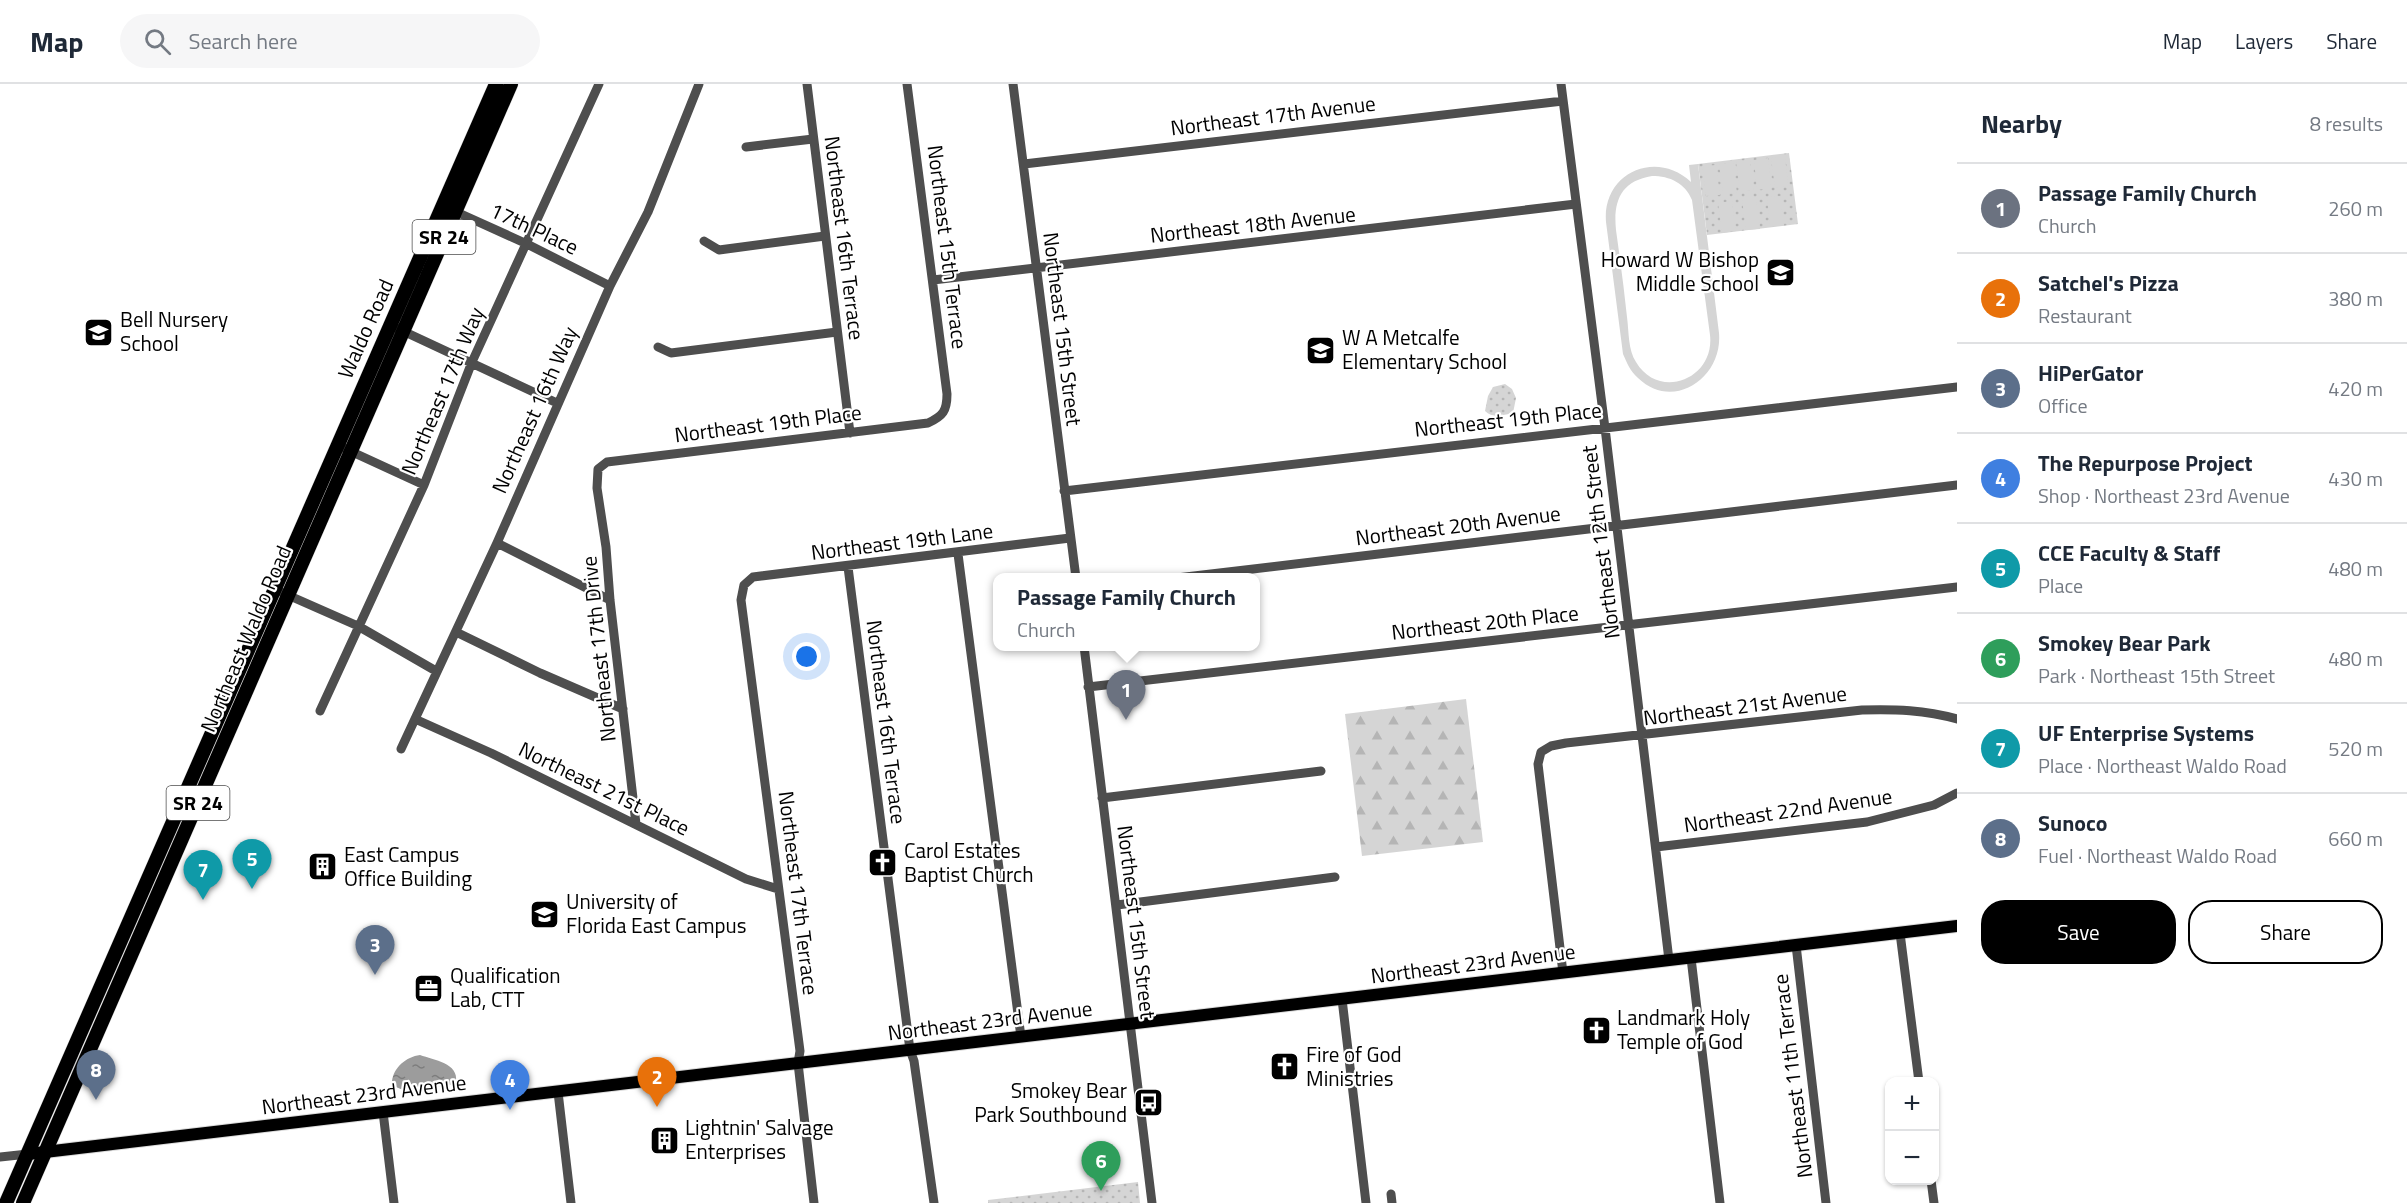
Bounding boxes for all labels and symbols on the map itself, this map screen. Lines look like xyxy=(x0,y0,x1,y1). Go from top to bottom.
street label: Northeast 17th Avenue xyxy=(1168,87,1377,143)
street label: Northeast 16th Terrace xyxy=(817,134,873,342)
street label: Northeast 15th Terrace xyxy=(920,143,976,351)
street label: 17th Place xyxy=(485,194,584,263)
street label: Northeast 18th Avenue xyxy=(1149,197,1357,251)
road number: SR 24 xyxy=(412,220,476,254)
street label: Northeast 15th Street xyxy=(1035,230,1091,428)
place label: Howard W Bishop Middle School xyxy=(1601,243,1759,299)
school or university icon: Howard W Bishop Middle School xyxy=(1764,256,1796,288)
street label: Waldo Road xyxy=(329,274,401,383)
street label: Northeast 17th Way xyxy=(392,302,492,480)
place label: Bell Nursery School xyxy=(120,303,228,359)
school or university icon: Bell Nursery School xyxy=(83,316,115,348)
street label: Northeast 16th Way xyxy=(483,321,585,498)
place label: W A Metcalfe Elementary School xyxy=(1342,321,1507,377)
school or university icon: W A Metcalfe Elementary School xyxy=(1305,334,1337,366)
street label: Northeast 19th Place xyxy=(1413,393,1603,445)
street label: Northeast 19th Place xyxy=(673,396,863,450)
street label: Northeast 12th Street xyxy=(1572,443,1628,641)
street label: Northeast 20th Avenue xyxy=(1353,497,1562,553)
street label: Northeast 19th Lane xyxy=(809,514,995,568)
street label: Northeast Waldo Road xyxy=(191,540,299,737)
street label: Northeast 17th Drive xyxy=(572,555,624,744)
street label: Northeast 20th Place xyxy=(1390,596,1580,648)
street label: Northeast 16th Terrace xyxy=(859,618,915,826)
your location xyxy=(792,642,821,671)
pin: 1 xyxy=(1106,670,1146,720)
street label: Northeast 21st Avenue xyxy=(1641,677,1849,733)
street label: Northeast 21st Place xyxy=(514,733,695,843)
street label: Northeast 22nd Avenue xyxy=(1682,780,1894,840)
road number: SR 24 xyxy=(166,786,230,820)
street label: Northeast 17th Terrace xyxy=(771,789,827,997)
street label: Northeast 15th Street xyxy=(1109,823,1165,1021)
place label: Carol Estates Baptist Church xyxy=(904,834,1034,890)
place label: East Campus Office Building xyxy=(344,838,472,894)
pin: 5 xyxy=(232,840,272,889)
church icon: Carol Estates Baptist Church xyxy=(867,847,899,879)
pin: 7 xyxy=(184,850,222,900)
building icon: East Campus Office Building xyxy=(307,851,339,883)
place label: University of Florida East Campus xyxy=(566,885,746,941)
school or university icon: University of Florida East Campus xyxy=(529,898,561,930)
pin: 3 xyxy=(356,926,394,975)
street label: Northeast 23rd Avenue xyxy=(1369,935,1577,991)
place label: Qualification Lab, CTT xyxy=(450,959,561,1015)
office icon: Qualification Lab, CTT xyxy=(413,972,445,1004)
street label: Northeast 11th Terrace xyxy=(1764,972,1820,1180)
street label: Northeast 23rd Avenue xyxy=(886,992,1094,1048)
place label: Landmark Holy Temple of God xyxy=(1617,1001,1750,1057)
church icon: Landmark Holy Temple of God xyxy=(1580,1014,1612,1046)
place label: Fire of God Ministries xyxy=(1306,1038,1402,1094)
pin: 8 xyxy=(76,1050,116,1100)
church icon: Fire of God Ministries xyxy=(1269,1051,1301,1083)
pin: 2 xyxy=(638,1058,676,1107)
pin: 4 xyxy=(490,1060,530,1110)
street label: Northeast 23rd Avenue xyxy=(260,1066,468,1122)
place label: Smokey Bear Park Southbound xyxy=(974,1074,1127,1130)
bus stop icon: Smokey Bear Park Southbound xyxy=(1132,1087,1164,1119)
place label: Lightnin' Salvage Enterprises xyxy=(685,1111,834,1167)
building icon: Lightnin' Salvage Enterprises xyxy=(648,1124,680,1156)
pin: 6 xyxy=(1082,1142,1120,1191)

